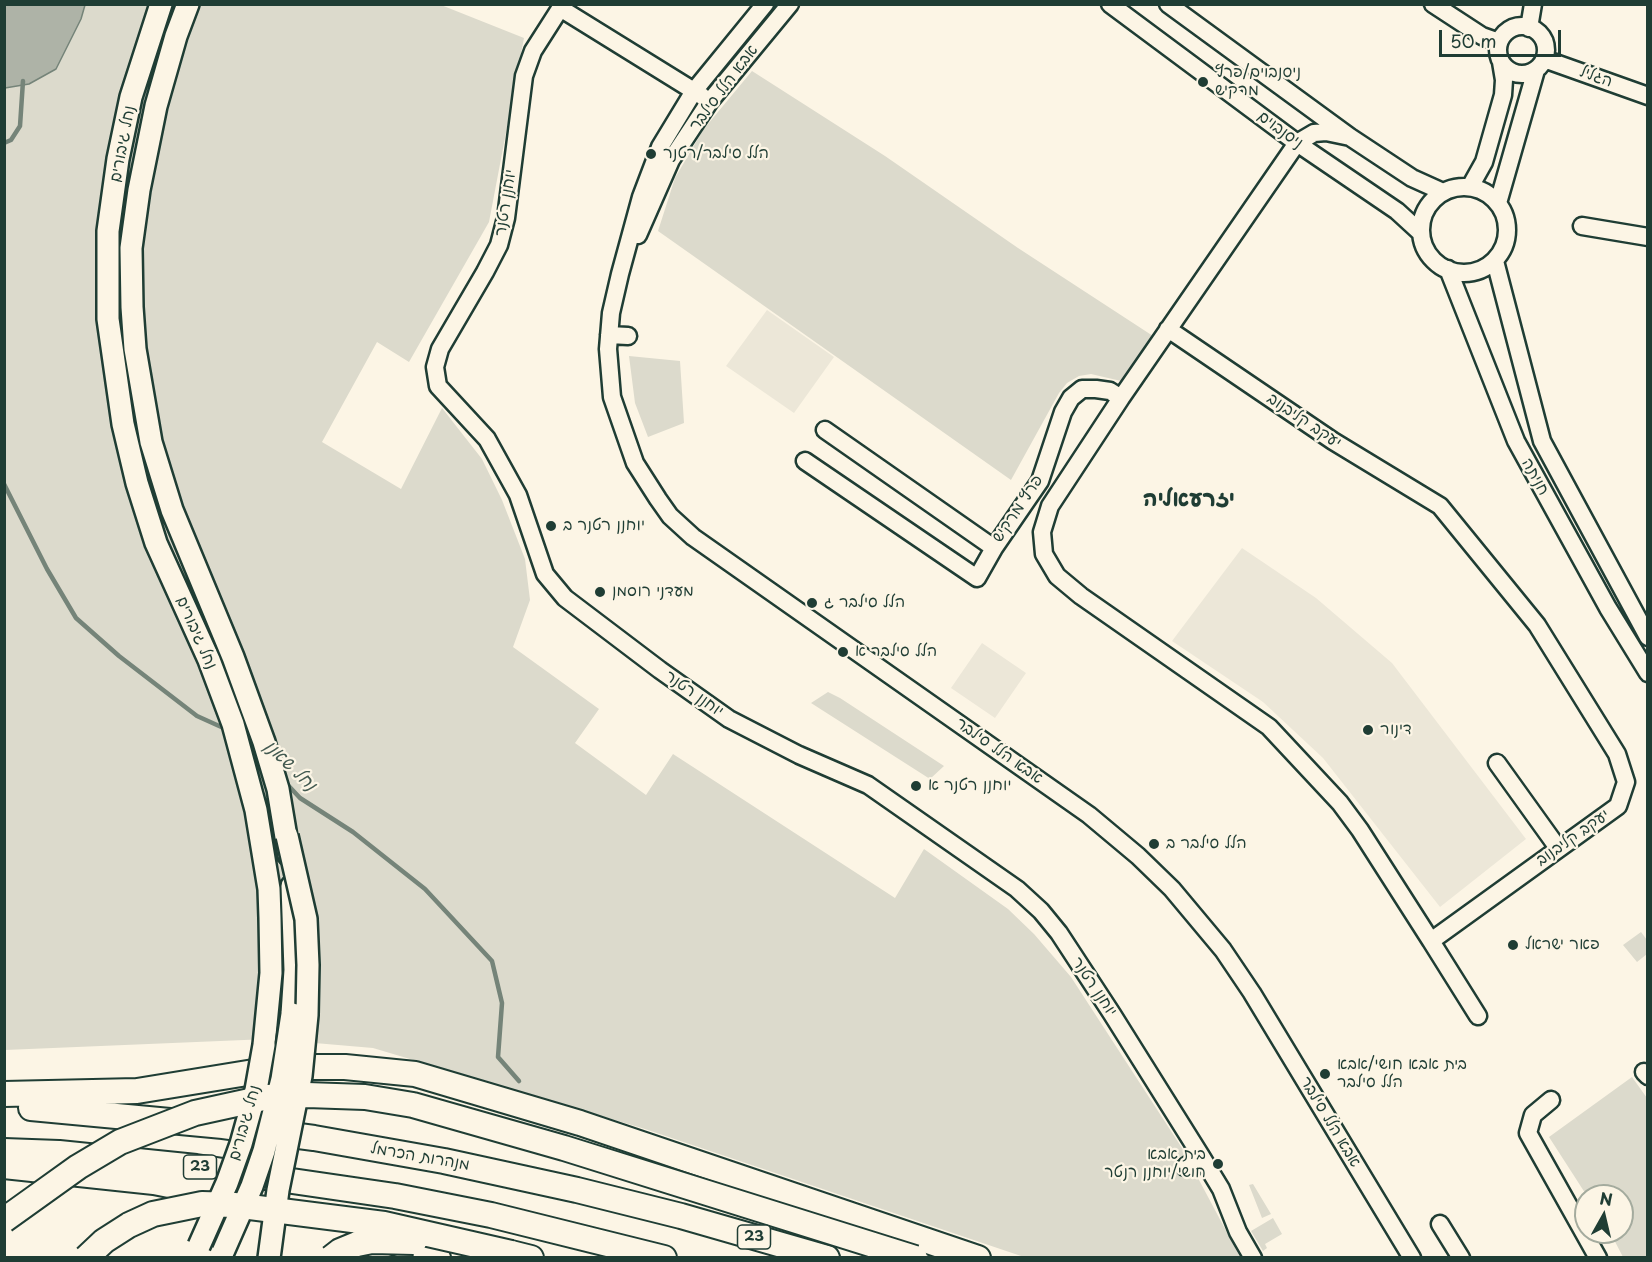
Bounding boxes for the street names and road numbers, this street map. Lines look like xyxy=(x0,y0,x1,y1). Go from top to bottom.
street label: אבא הלל סילבר xyxy=(686,41,762,135)
street label: הגליל xyxy=(1577,62,1615,92)
street label: נחל גיבורים xyxy=(106,104,140,184)
street label: ניסנבוים xyxy=(1253,107,1307,153)
street label: יוחנן רטנר xyxy=(491,168,521,238)
street label: יעקב קליבנוב xyxy=(1263,389,1345,453)
street label: חניתה xyxy=(1517,455,1553,499)
street label: פרץ מרקיש xyxy=(989,472,1047,546)
street label: נחל גיבורים xyxy=(171,594,221,672)
street label: יוחנן רטנר xyxy=(661,667,727,721)
street label: אבא הלל סילבר xyxy=(952,714,1046,788)
street label: יעקב קליבנוב xyxy=(1533,806,1613,870)
street label: יוחנן רטנר xyxy=(1067,954,1121,1020)
street label: אבא הלל סילבר xyxy=(1295,1073,1365,1171)
street label: נחל גיבורים xyxy=(225,1083,265,1163)
street label: מנהרות הכרמל xyxy=(369,1139,471,1175)
road number: 23 xyxy=(184,1155,216,1179)
road number: 23 xyxy=(738,1225,771,1249)

